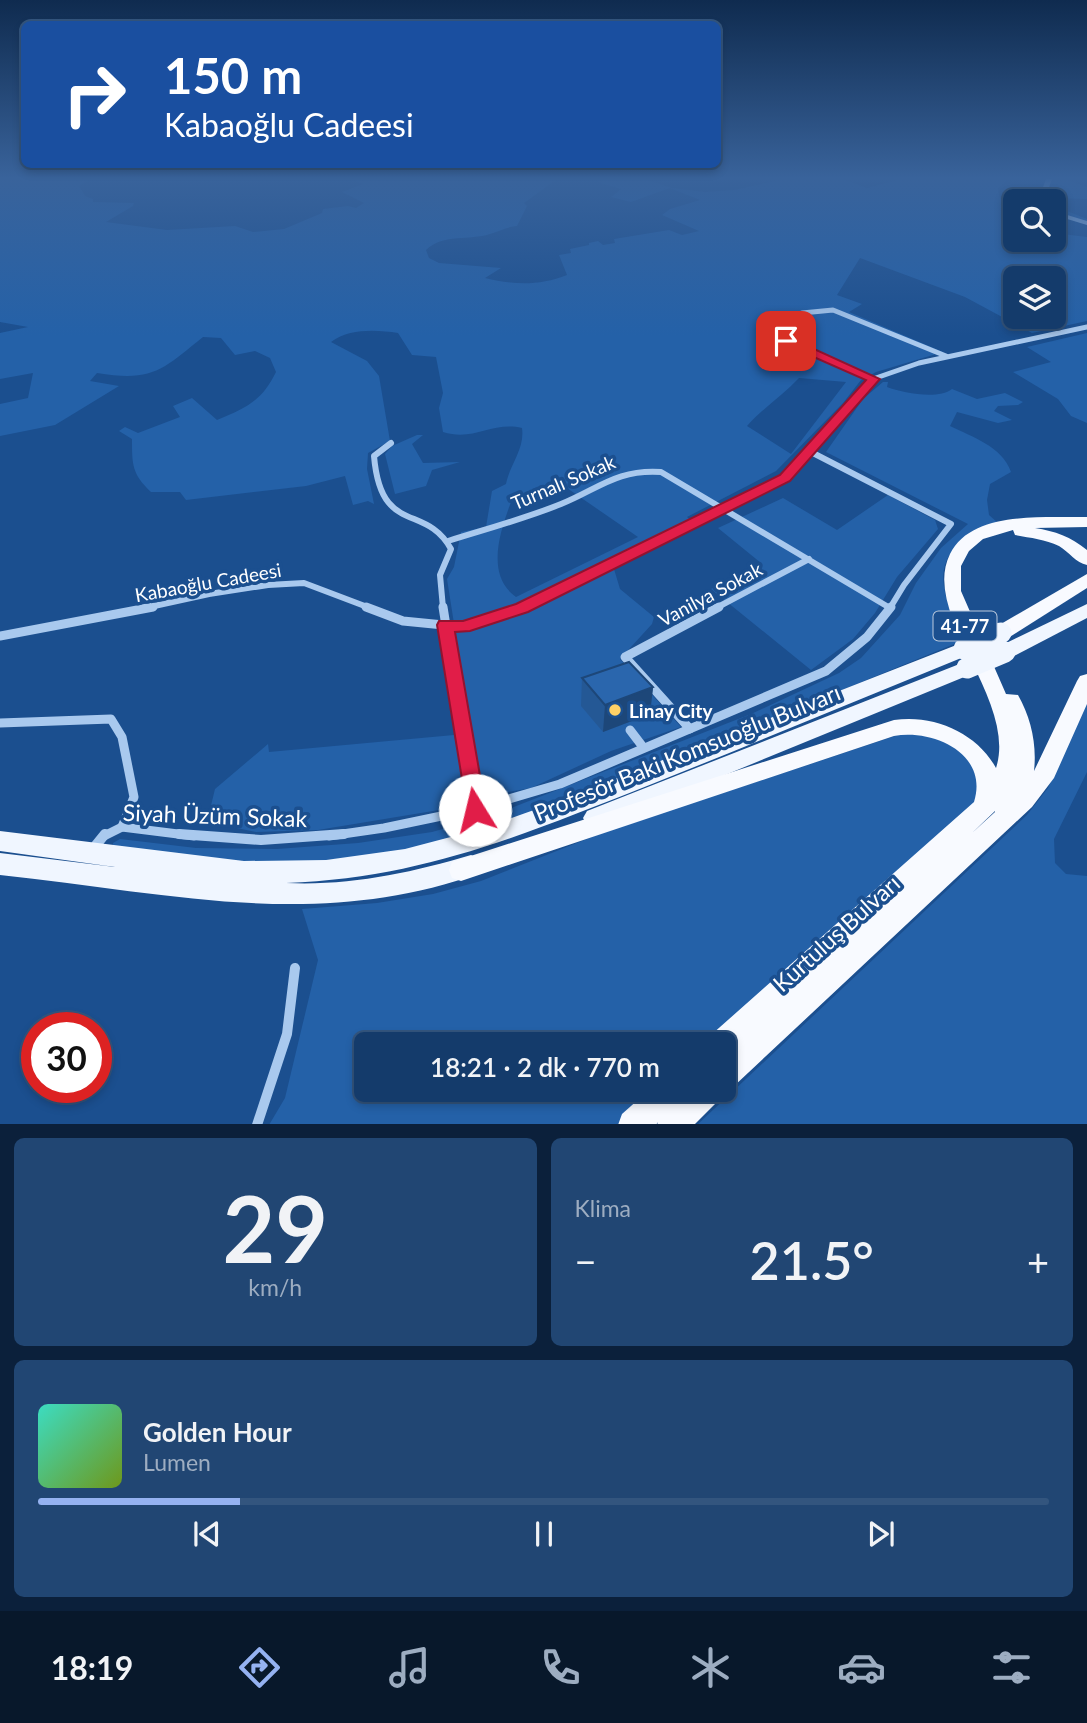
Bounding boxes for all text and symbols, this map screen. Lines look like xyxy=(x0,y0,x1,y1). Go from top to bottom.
text: 150 m xyxy=(164,46,302,104)
icon: right xyxy=(49,49,140,140)
text: Kabaoğlu Cadeesi xyxy=(164,105,414,144)
map controls xyxy=(1003,189,1066,329)
button: search xyxy=(1003,189,1066,252)
button: layers xyxy=(1003,266,1066,329)
pin xyxy=(756,311,816,371)
icon: arrive xyxy=(767,322,805,360)
street label: Turnalı Sokak xyxy=(508,450,619,514)
street label: Vanilya Sokak xyxy=(654,557,766,631)
street label: Kabaoğlu Cadeesi xyxy=(133,558,283,606)
road number: 41-77 xyxy=(934,612,996,640)
street label: Profesör Baki Komsuoğlu Bulvarı xyxy=(530,678,844,826)
place label: Linay City xyxy=(629,699,713,722)
marker: Linay City xyxy=(607,702,623,718)
position arrow xyxy=(438,773,512,847)
street label: Siyah Üzüm Sokak xyxy=(122,798,308,832)
street label: Kurtuluş Bulvarı xyxy=(767,869,905,997)
speed limit sign: 30 xyxy=(21,1012,112,1103)
text: 18:21 · 2 dk · 770 m xyxy=(430,1051,660,1083)
text: 29 xyxy=(222,1173,328,1282)
text: Klima xyxy=(575,1194,631,1222)
text: 21.5° xyxy=(750,1229,874,1291)
text: − xyxy=(575,1238,597,1284)
text: + xyxy=(1027,1238,1049,1284)
text: km/h xyxy=(248,1273,302,1301)
text: Golden Hour xyxy=(143,1416,292,1448)
text: Lumen xyxy=(143,1448,211,1476)
icon: previous xyxy=(188,1515,226,1553)
icon: pause xyxy=(525,1515,563,1553)
icon: next xyxy=(862,1515,900,1553)
icon: directions xyxy=(235,1643,284,1692)
icon: music xyxy=(385,1643,434,1692)
icon: phone xyxy=(536,1643,585,1692)
icon: climate xyxy=(686,1643,735,1692)
icon: car xyxy=(837,1643,886,1692)
icon: filters xyxy=(987,1643,1036,1692)
text: 18:19 xyxy=(51,1648,133,1687)

